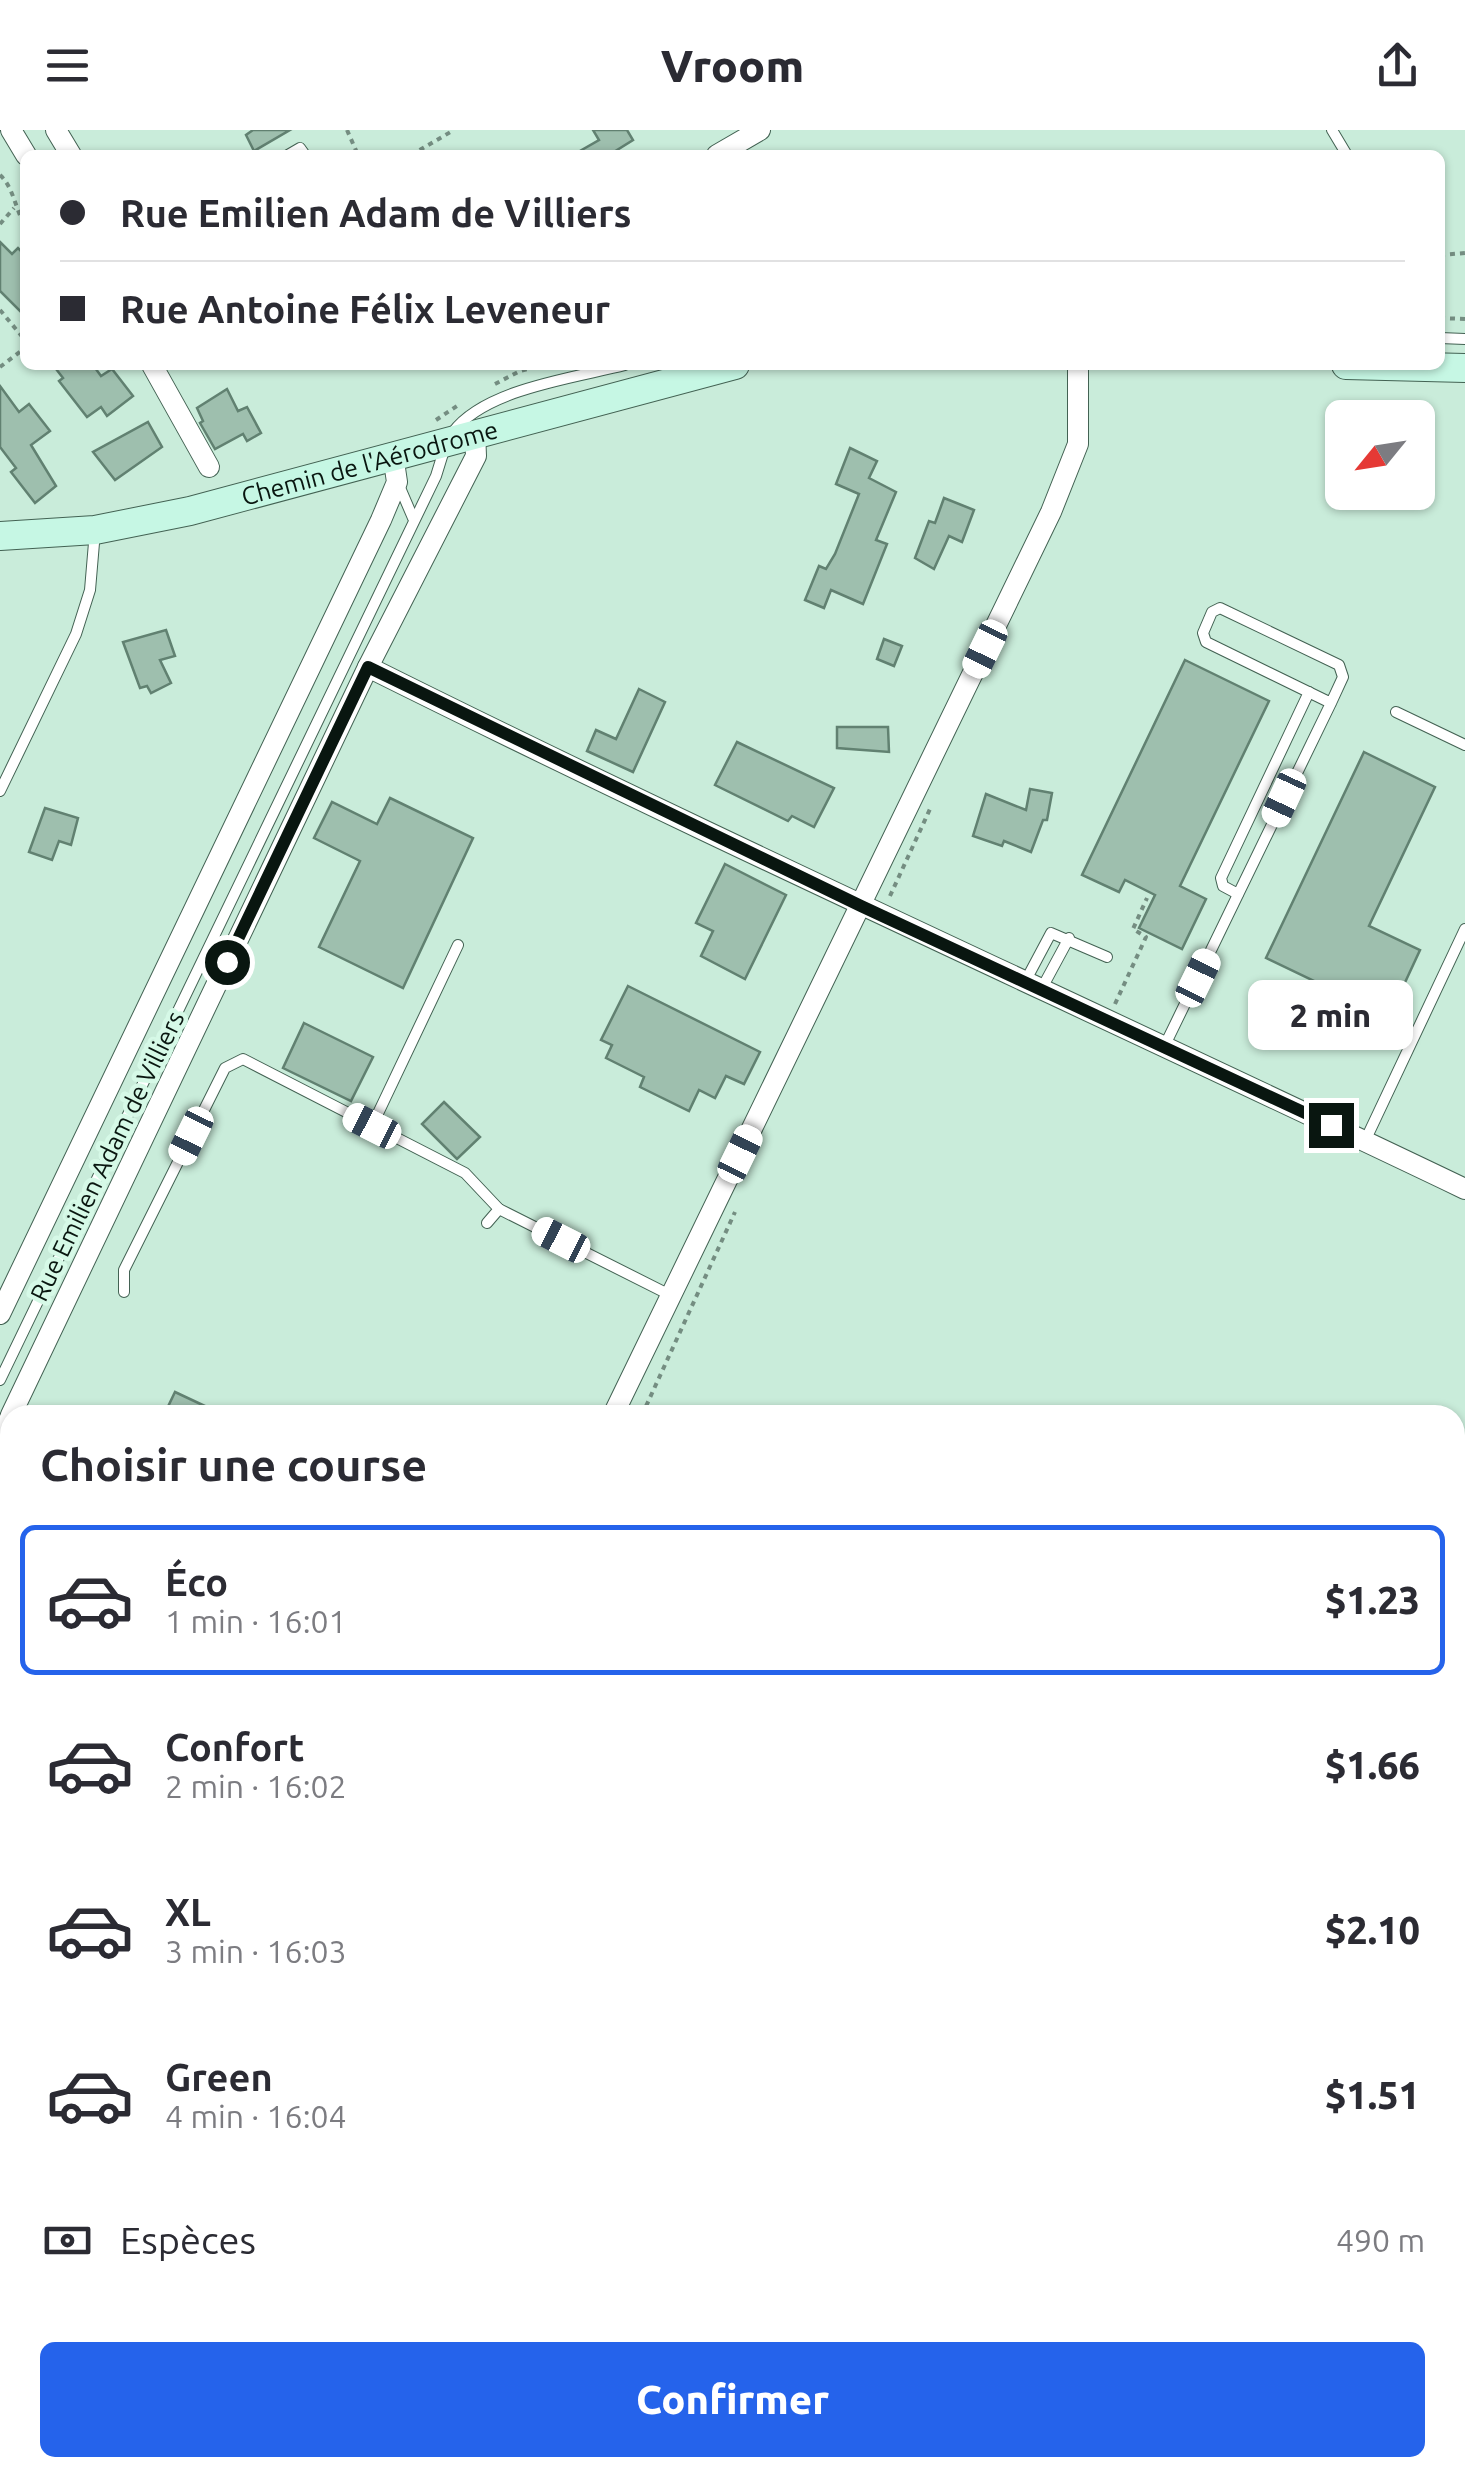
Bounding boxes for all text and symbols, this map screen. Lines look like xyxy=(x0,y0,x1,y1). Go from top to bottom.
icon: menu xyxy=(40,38,95,93)
icon: share xyxy=(1370,38,1425,93)
text: Vroom xyxy=(661,40,804,91)
text: Rue Emilien Adam de Villiers xyxy=(120,192,632,234)
text: Rue Antoine Félix Leveneur xyxy=(120,288,610,330)
north arrow xyxy=(1325,400,1435,510)
map controls xyxy=(1325,400,1435,510)
street label: Chemin de l'Aérodrome xyxy=(238,415,501,511)
car xyxy=(958,615,1012,683)
car xyxy=(1258,764,1310,832)
route start xyxy=(205,940,250,985)
car xyxy=(1171,944,1225,1012)
callout: 2 min xyxy=(1248,980,1414,1050)
text: 2 min xyxy=(1290,997,1371,1033)
street label: Rue Emilien Adam de Villiers xyxy=(25,1007,189,1305)
car xyxy=(338,1099,406,1153)
car xyxy=(164,1102,218,1170)
route end xyxy=(1309,1103,1354,1148)
car xyxy=(713,1120,767,1188)
car xyxy=(527,1213,595,1267)
text: Choisir une course xyxy=(40,1439,427,1490)
icon: car xyxy=(45,1555,135,1645)
text: Éco xyxy=(165,1561,228,1603)
text: $1.23 xyxy=(1325,1579,1420,1621)
text: 1 min · 16:01 xyxy=(165,1603,347,1639)
icon: car xyxy=(45,1720,135,1810)
text: Confort xyxy=(165,1726,304,1768)
text: $1.66 xyxy=(1325,1744,1420,1786)
text: 2 min · 16:02 xyxy=(165,1768,347,1804)
icon: car xyxy=(45,1885,135,1975)
text: XL xyxy=(165,1891,211,1933)
text: $2.10 xyxy=(1325,1909,1420,1951)
text: 3 min · 16:03 xyxy=(165,1933,347,1969)
icon: car xyxy=(45,2050,135,2140)
text: Green xyxy=(165,2056,273,2098)
text: $1.51 xyxy=(1325,2074,1420,2116)
text: 4 min · 16:04 xyxy=(165,2098,347,2134)
icon: cash xyxy=(40,2213,95,2268)
text: Espèces xyxy=(120,2219,256,2261)
text: 490 m xyxy=(1336,2222,1425,2258)
button: Confirmer xyxy=(40,2342,1425,2457)

